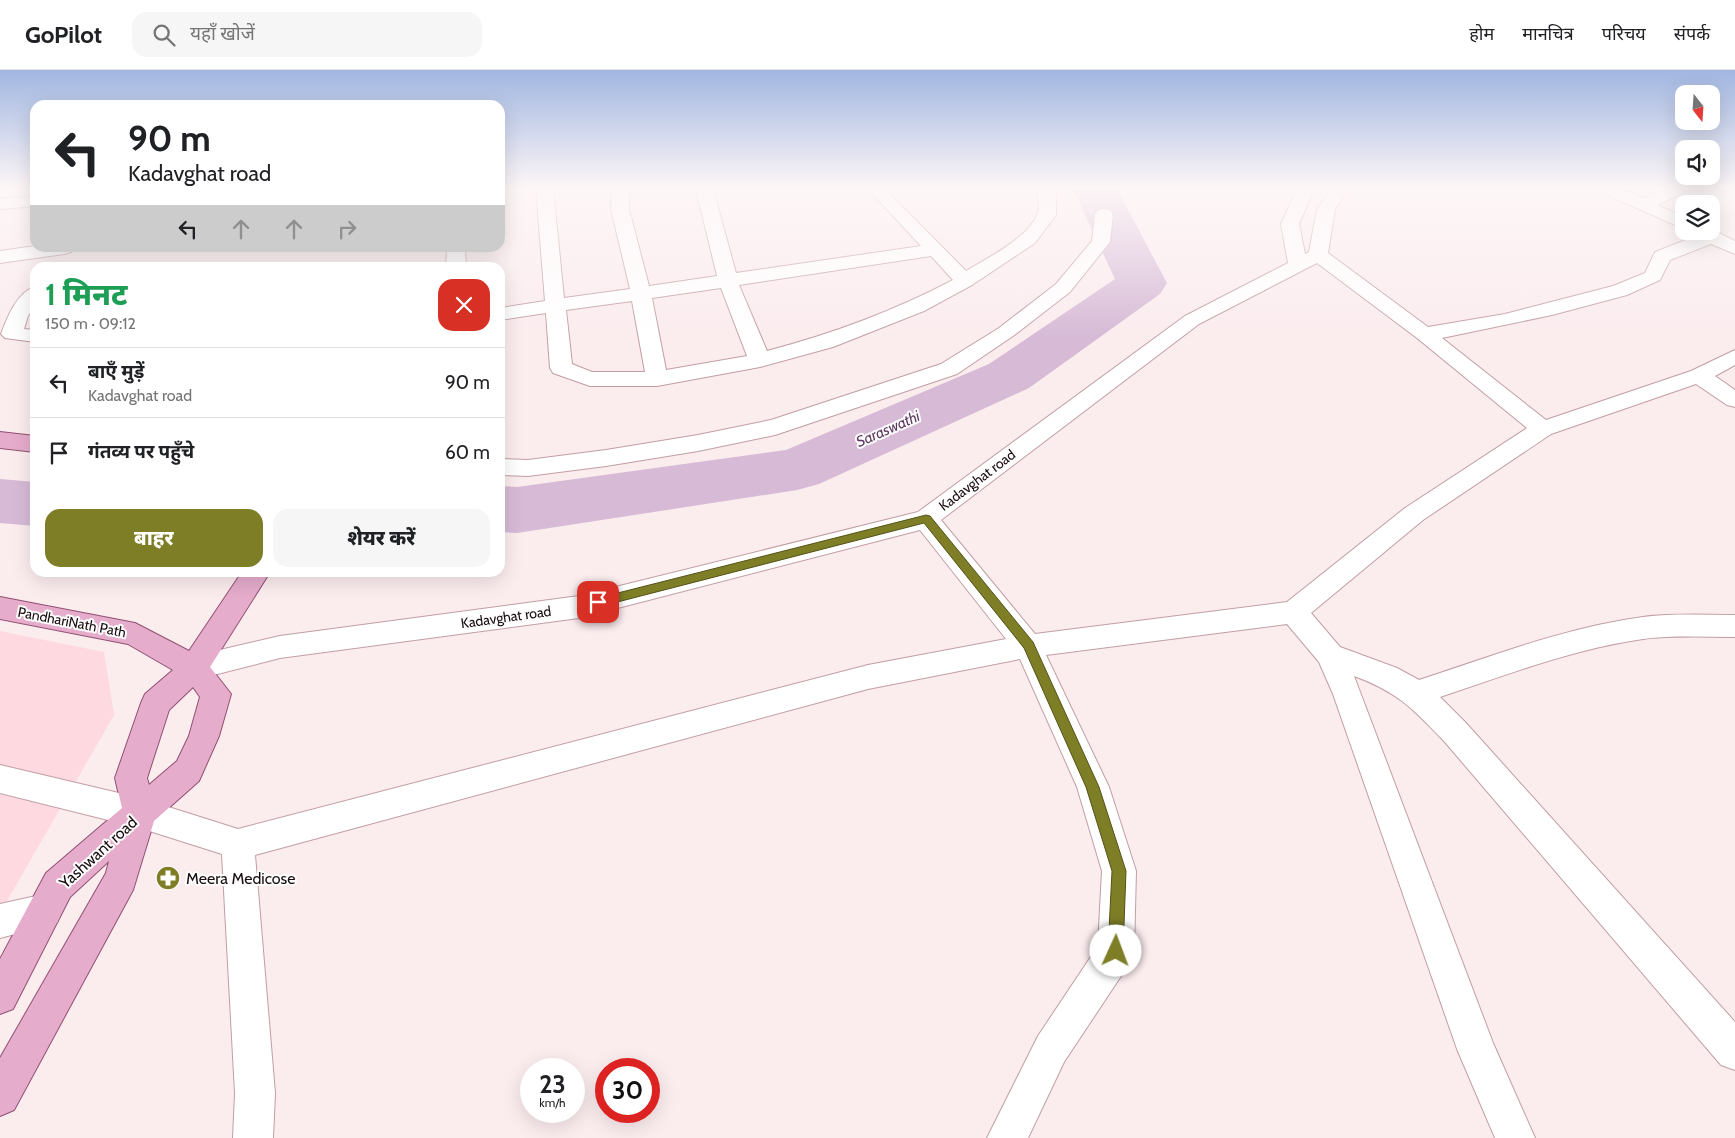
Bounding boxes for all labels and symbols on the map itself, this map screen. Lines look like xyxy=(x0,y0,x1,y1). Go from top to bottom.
north arrow xyxy=(1675,85,1720,130)
water label: Saraswathi xyxy=(853,407,923,451)
street label: Kadavghat road xyxy=(935,445,1019,515)
pin xyxy=(577,581,619,623)
street label: Kadavghat road xyxy=(460,602,552,632)
street label: PandhariNath Path xyxy=(16,603,128,641)
street label: Yashwant road xyxy=(55,812,141,893)
pharmacy icon: Meera Medicose xyxy=(155,865,181,891)
place label: Meera Medicose xyxy=(186,869,295,888)
position arrow xyxy=(1089,924,1141,976)
speed limit sign: 30 xyxy=(595,1058,660,1123)

